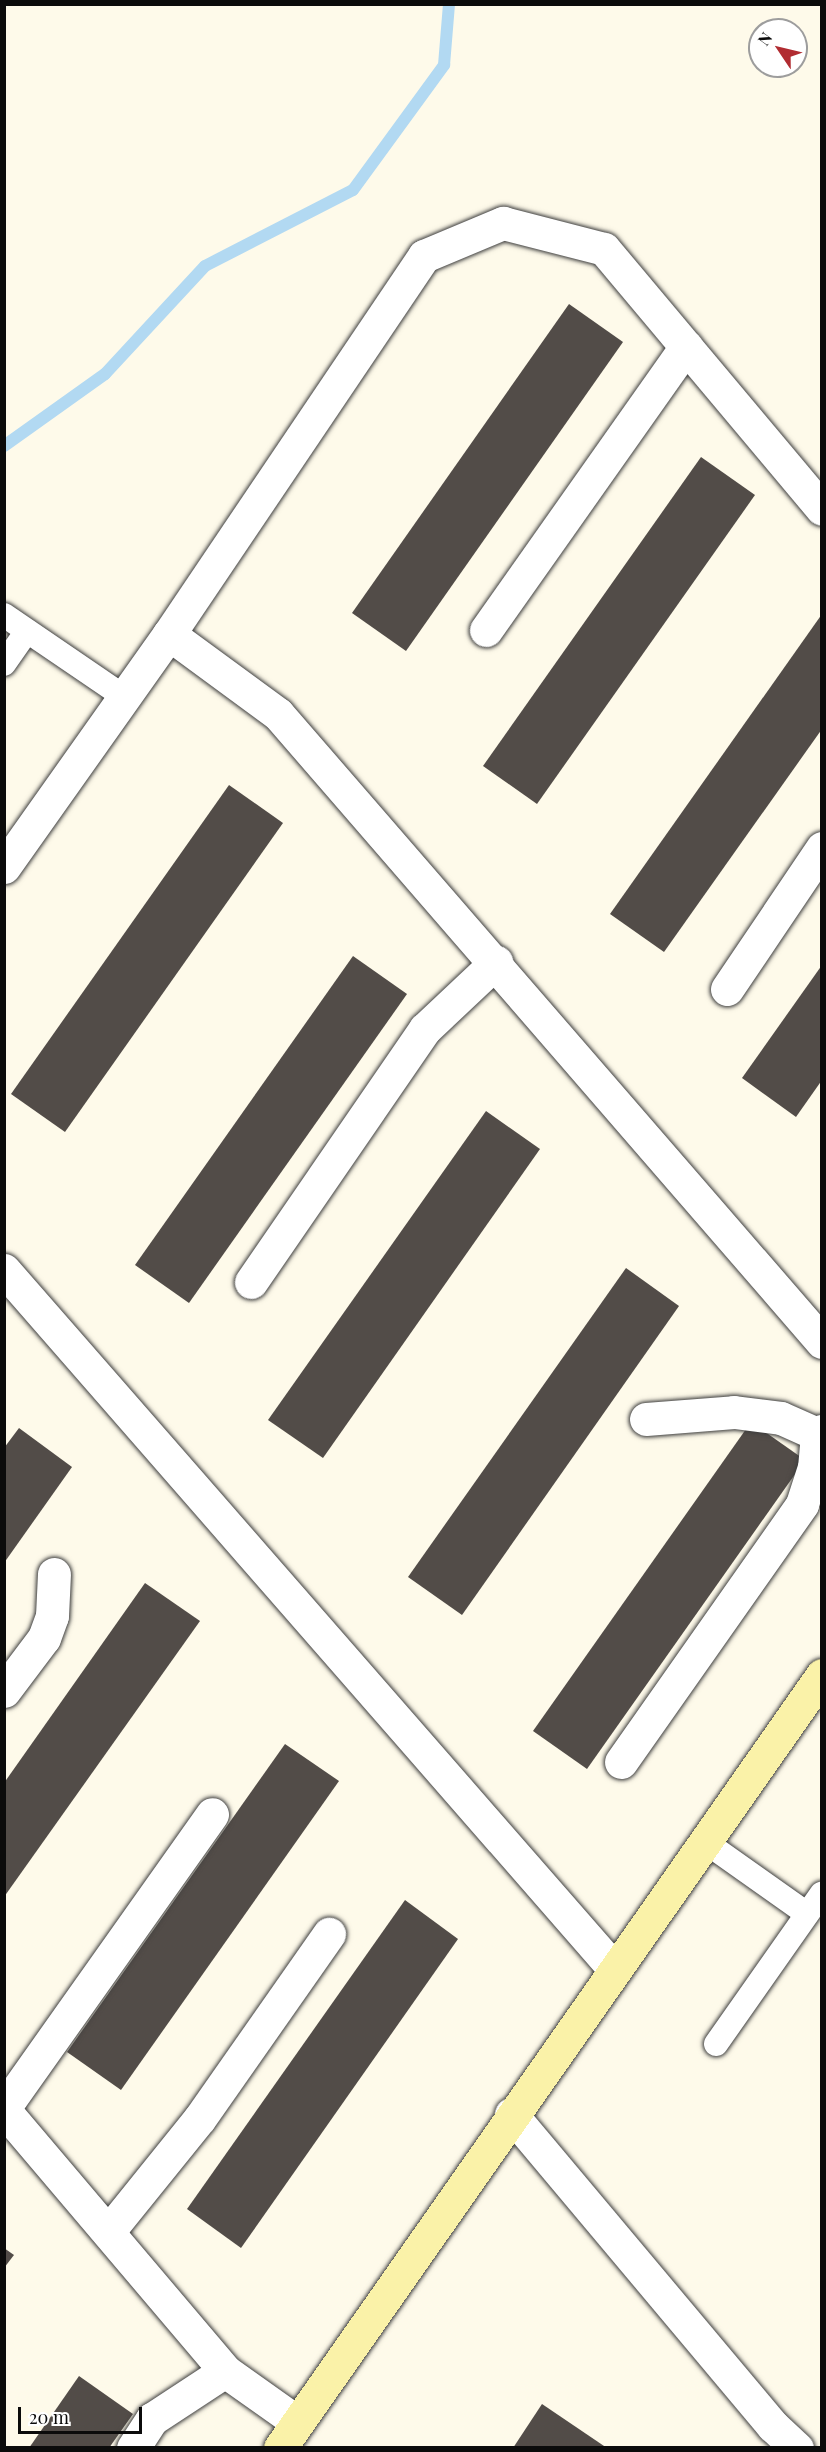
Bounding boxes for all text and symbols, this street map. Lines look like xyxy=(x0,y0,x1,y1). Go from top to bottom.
north arrow xyxy=(748,18,808,78)
text: N xyxy=(753,28,776,49)
scale bar xyxy=(21,2395,146,2433)
text: 20 m xyxy=(29,2405,69,2429)

